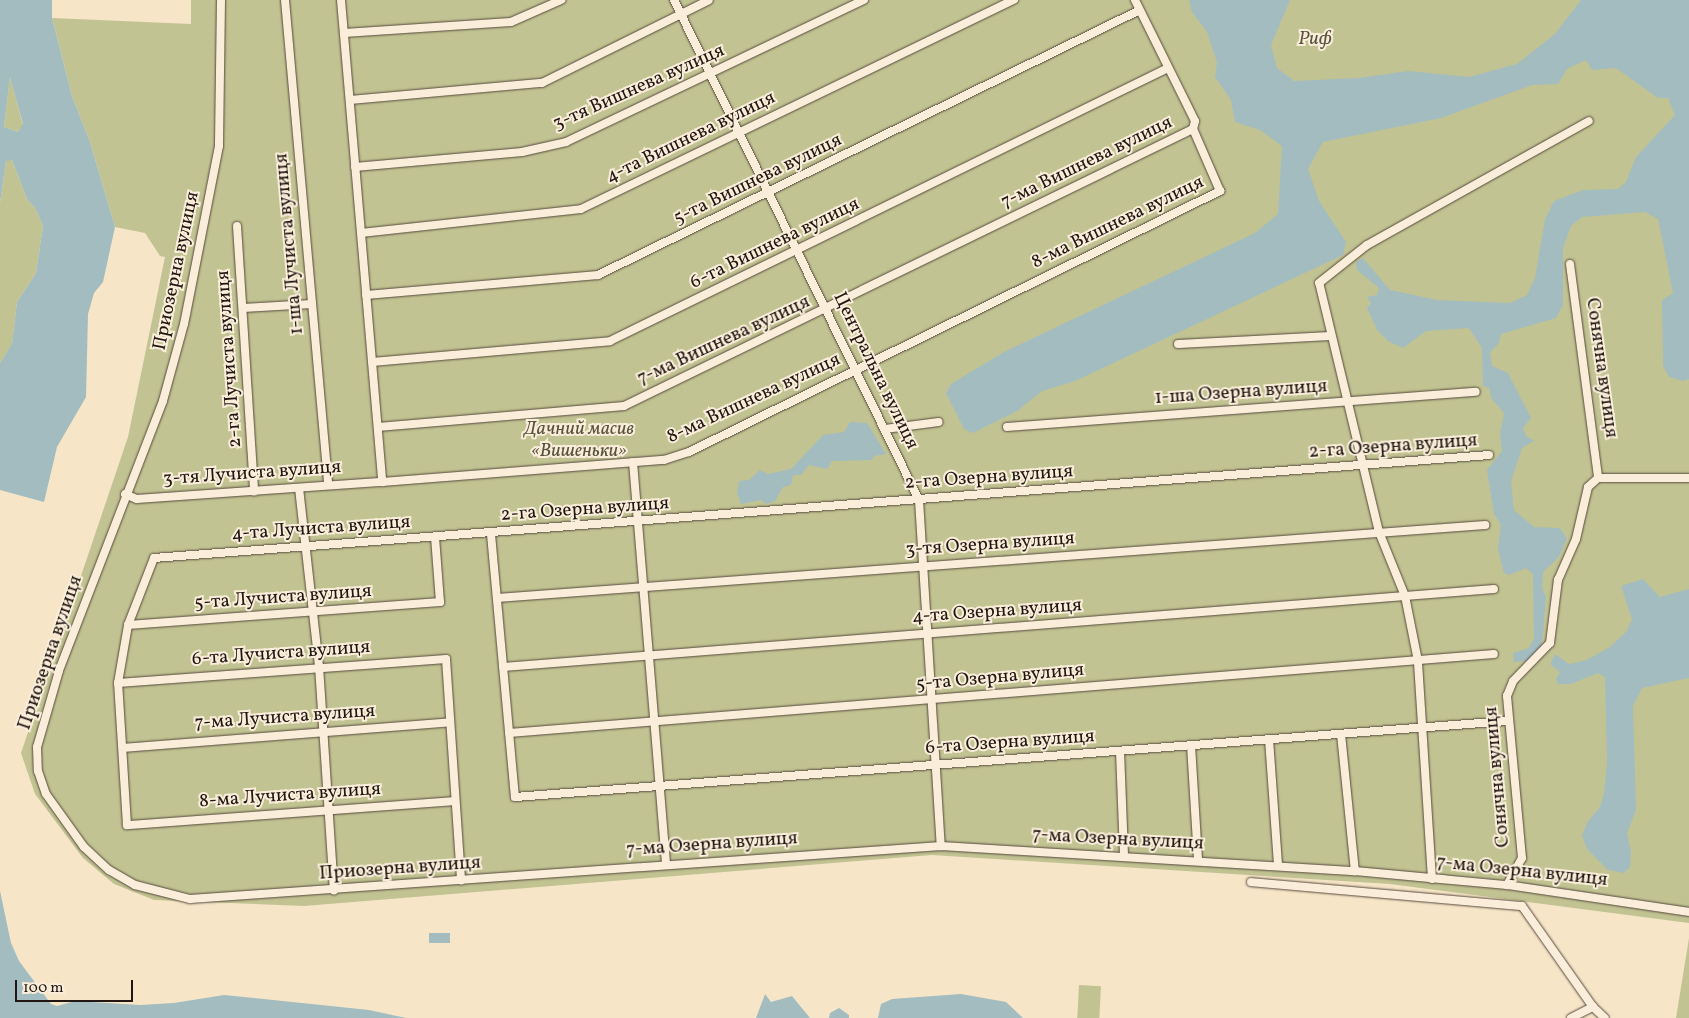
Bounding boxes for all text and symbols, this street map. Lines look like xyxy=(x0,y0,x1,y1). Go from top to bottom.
park label: Риф xyxy=(1298,29,1332,51)
street label: 3-тя Вишнева вулиця xyxy=(550,40,728,136)
street label: 4-та Вишнева вулиця xyxy=(603,87,779,189)
street label: 7-ма Вишнева вулиця xyxy=(998,112,1176,214)
street label: 5-та Вишнева вулиця xyxy=(670,129,846,231)
street label: 1-ша Лучиста вулиця xyxy=(271,152,309,336)
street label: 8-ма Вишнева вулиця xyxy=(1028,171,1208,275)
street label: Приозерна вулиця xyxy=(149,189,205,353)
street label: 6-та Вишнева вулиця xyxy=(687,193,863,295)
street label: 2-га Лучиста вулиця xyxy=(212,270,248,448)
street label: Центральна вулиця xyxy=(827,289,923,453)
street label: 7-ма Вишнева вулиця xyxy=(634,291,814,391)
street label: Сонячна вулиця xyxy=(1580,296,1622,440)
street label: 8-ма Вишнева вулиця xyxy=(664,349,844,449)
street label: 1-ша Озерна вулиця xyxy=(1154,376,1328,410)
park label: Дачний масив «Вишеньки» xyxy=(524,419,634,463)
street label: 2-га Озерна вулиця xyxy=(1308,430,1478,464)
street label: 3-тя Лучиста вулиця xyxy=(162,456,342,492)
street label: 2-га Озерна вулиця xyxy=(904,461,1074,495)
street label: 2-га Озерна вулиця xyxy=(500,493,670,527)
street label: 4-та Лучиста вулиця xyxy=(231,511,411,547)
street label: 3-тя Озерна вулиця xyxy=(905,528,1075,562)
street label: Приозерна вулиця xyxy=(14,573,88,733)
street label: 5-та Лучиста вулиця xyxy=(194,580,372,616)
street label: 4-та Озерна вулиця xyxy=(911,595,1083,629)
street label: 6-та Лучиста вулиця xyxy=(191,636,371,672)
street label: 5-та Озерна вулиця xyxy=(915,659,1085,697)
street label: 7-ма Лучиста вулиця xyxy=(194,700,376,736)
street label: Сонячна вулиця xyxy=(1480,706,1516,848)
street label: 6-та Озерна вулиця xyxy=(925,726,1095,760)
street label: 8-ма Лучиста вулиця xyxy=(198,778,382,814)
street label: 7-ма Озерна вулиця xyxy=(1032,824,1204,856)
street label: 7-ма Озерна вулиця xyxy=(626,828,798,862)
street label: Приозерна вулиця xyxy=(318,852,482,886)
street label: 7-ма Озерна вулиця xyxy=(1435,852,1609,892)
scale bar xyxy=(18,970,135,1002)
text: 100 m xyxy=(23,978,63,999)

